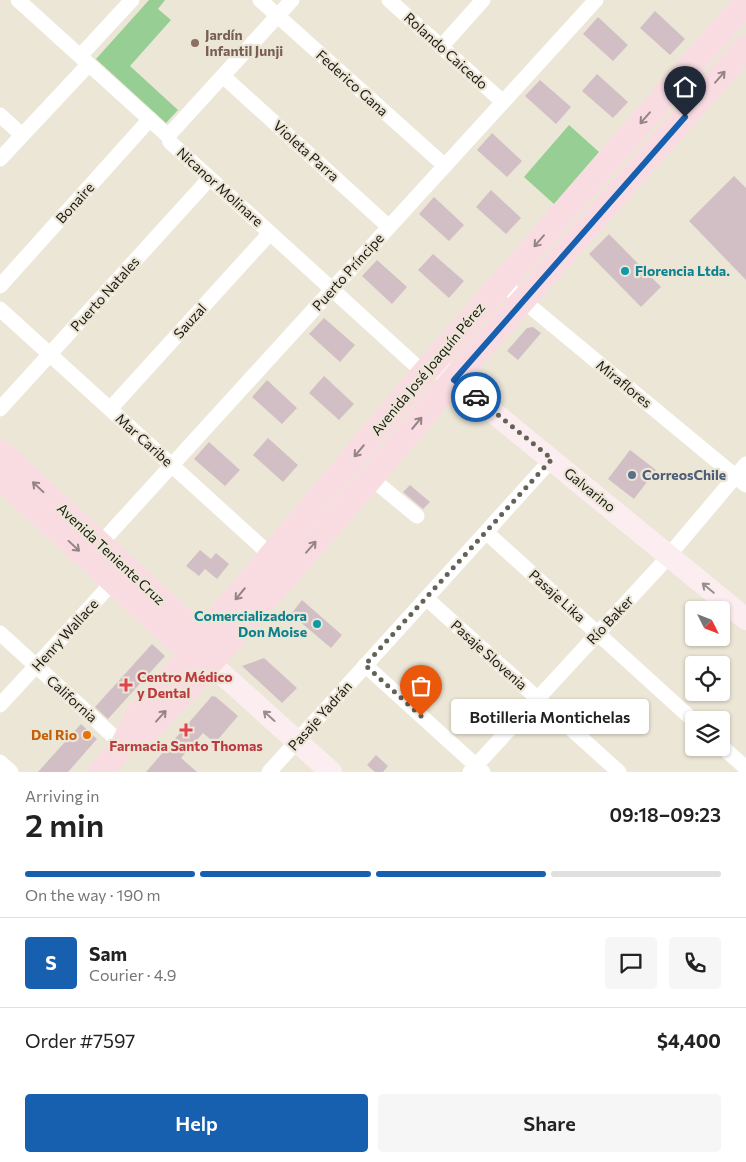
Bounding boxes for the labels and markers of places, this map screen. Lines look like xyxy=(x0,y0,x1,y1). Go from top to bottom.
place label: Jardín Infantil Junji xyxy=(205,26,283,59)
marker: Jardín Infantil Junji xyxy=(189,37,201,49)
pin xyxy=(664,66,706,117)
place label: Florencia Ltda. xyxy=(635,262,730,279)
marker: Florencia Ltda. xyxy=(619,265,631,277)
place label: CorreosChile xyxy=(642,466,726,483)
marker: CorreosChile xyxy=(626,469,638,481)
place label: Comercializadora Don Moise xyxy=(194,607,307,640)
marker: Comercializadora Don Moise xyxy=(311,618,323,630)
pin xyxy=(400,665,442,716)
place label: Centro Médico y Dental xyxy=(137,668,233,701)
marker: Centro Médico y Dental xyxy=(119,678,133,692)
callout: Botilleria Montichelas xyxy=(451,698,648,734)
marker: Farmacia Santo Thomas xyxy=(180,724,192,736)
place label: Del Rio xyxy=(31,726,77,743)
marker: Del Rio xyxy=(81,729,93,741)
place label: Farmacia Santo Thomas xyxy=(109,737,263,754)

